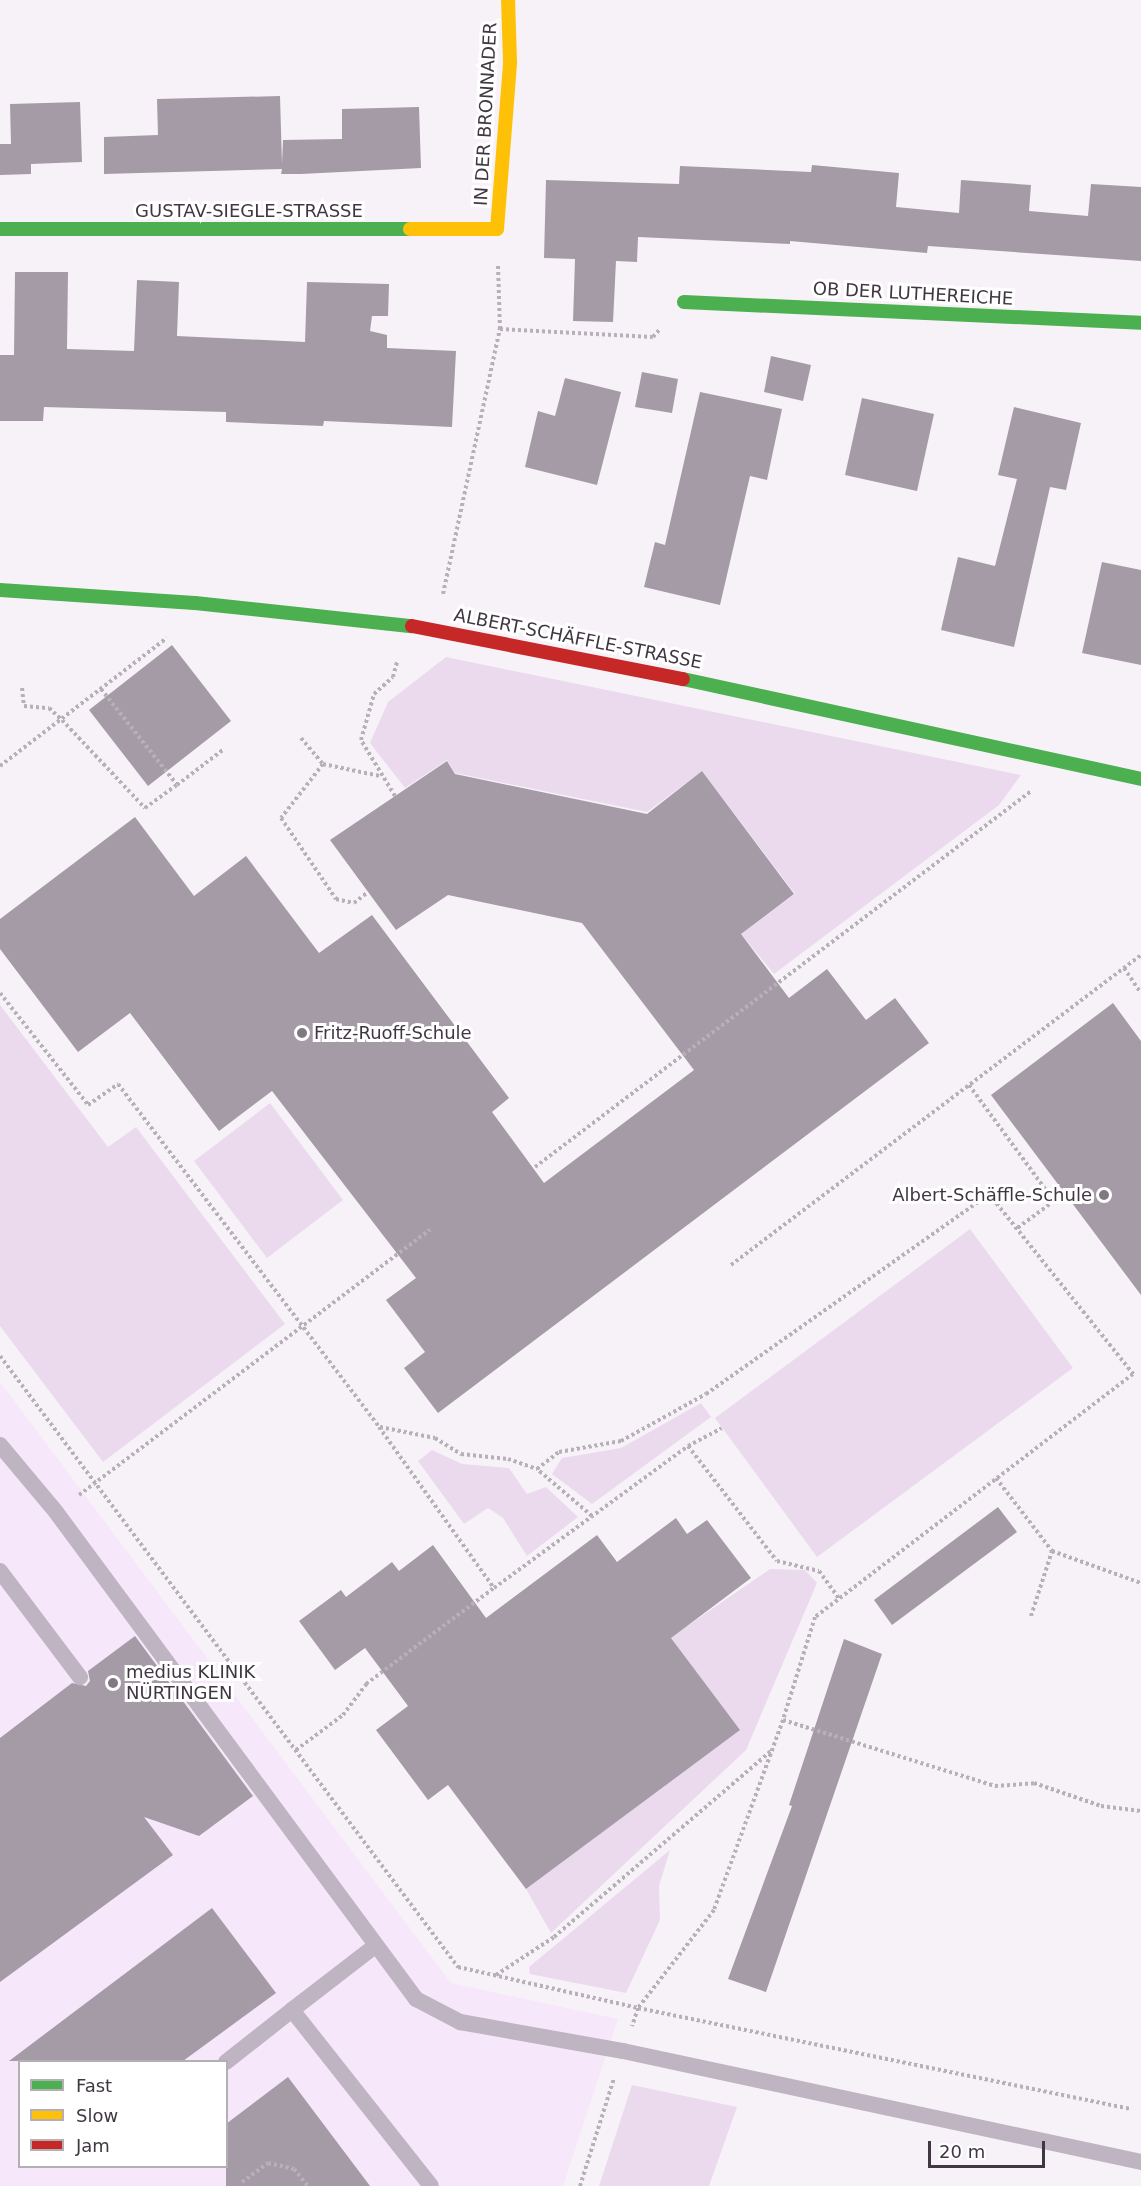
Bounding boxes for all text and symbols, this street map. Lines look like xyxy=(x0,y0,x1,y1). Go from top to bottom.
street label: IN DER BRONNADER xyxy=(470,22,502,206)
street label: GUSTAV-SIEGLE-STRASSE xyxy=(135,200,363,222)
street label: OB DER LUTHEREICHE xyxy=(812,278,1014,310)
street label: ALBERT-SCHÄFFLE-STRASSE xyxy=(452,604,704,674)
place label: Fritz-Ruoff-Schule xyxy=(314,1022,472,1044)
marker: Fritz-Ruoff-Schule xyxy=(295,1026,309,1040)
place label: Albert-Schäffle-Schule xyxy=(892,1184,1092,1206)
marker: Albert-Schäffle-Schule xyxy=(1097,1188,1111,1202)
place label: medius KLINIK NÜRTINGEN xyxy=(126,1662,255,1704)
marker: medius KLINIK NÜRTINGEN xyxy=(104,1674,122,1692)
legend xyxy=(18,2060,228,2168)
text: Fast xyxy=(76,2075,112,2096)
text: Slow xyxy=(76,2105,118,2126)
scale bar xyxy=(931,2129,1048,2167)
text: Jam xyxy=(76,2135,110,2156)
text: 20 m xyxy=(939,2141,985,2162)

